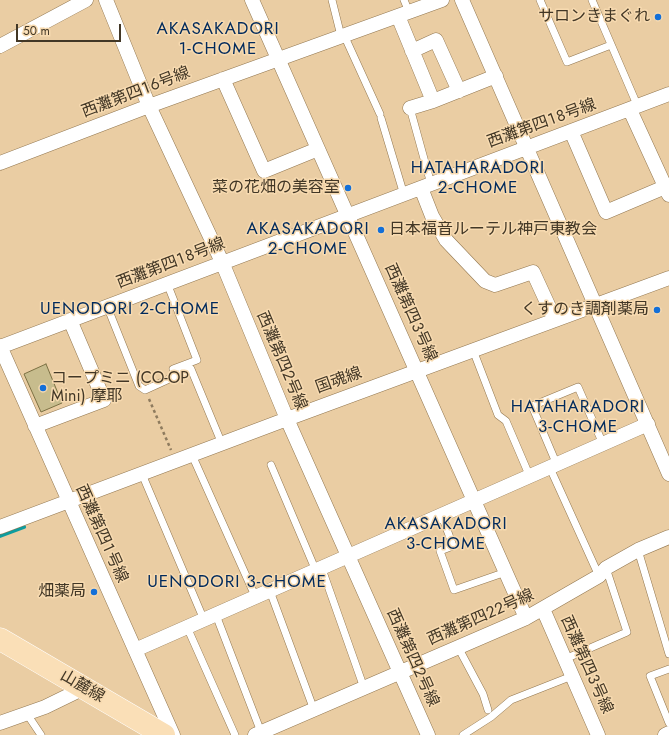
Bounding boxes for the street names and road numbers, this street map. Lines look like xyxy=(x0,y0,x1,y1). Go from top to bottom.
street label: 西灘第四１６号線 xyxy=(79,64,193,122)
street label: 西灘第四１８号線 xyxy=(485,95,599,153)
street label: 西灘第四１８号線 xyxy=(114,235,228,293)
street label: 西灘第四３号線 xyxy=(380,261,440,365)
street label: 西灘第四２号線 xyxy=(252,309,310,413)
street label: 国魂線 xyxy=(313,364,365,398)
street label: 西灘第四１号線 xyxy=(71,482,131,586)
street label: 西灘第四２２号線 xyxy=(425,586,537,650)
street label: 西灘第四２号線 xyxy=(382,606,442,710)
street label: 西灘第四３号線 xyxy=(556,613,616,717)
street label: 山麓線 xyxy=(56,667,108,707)

